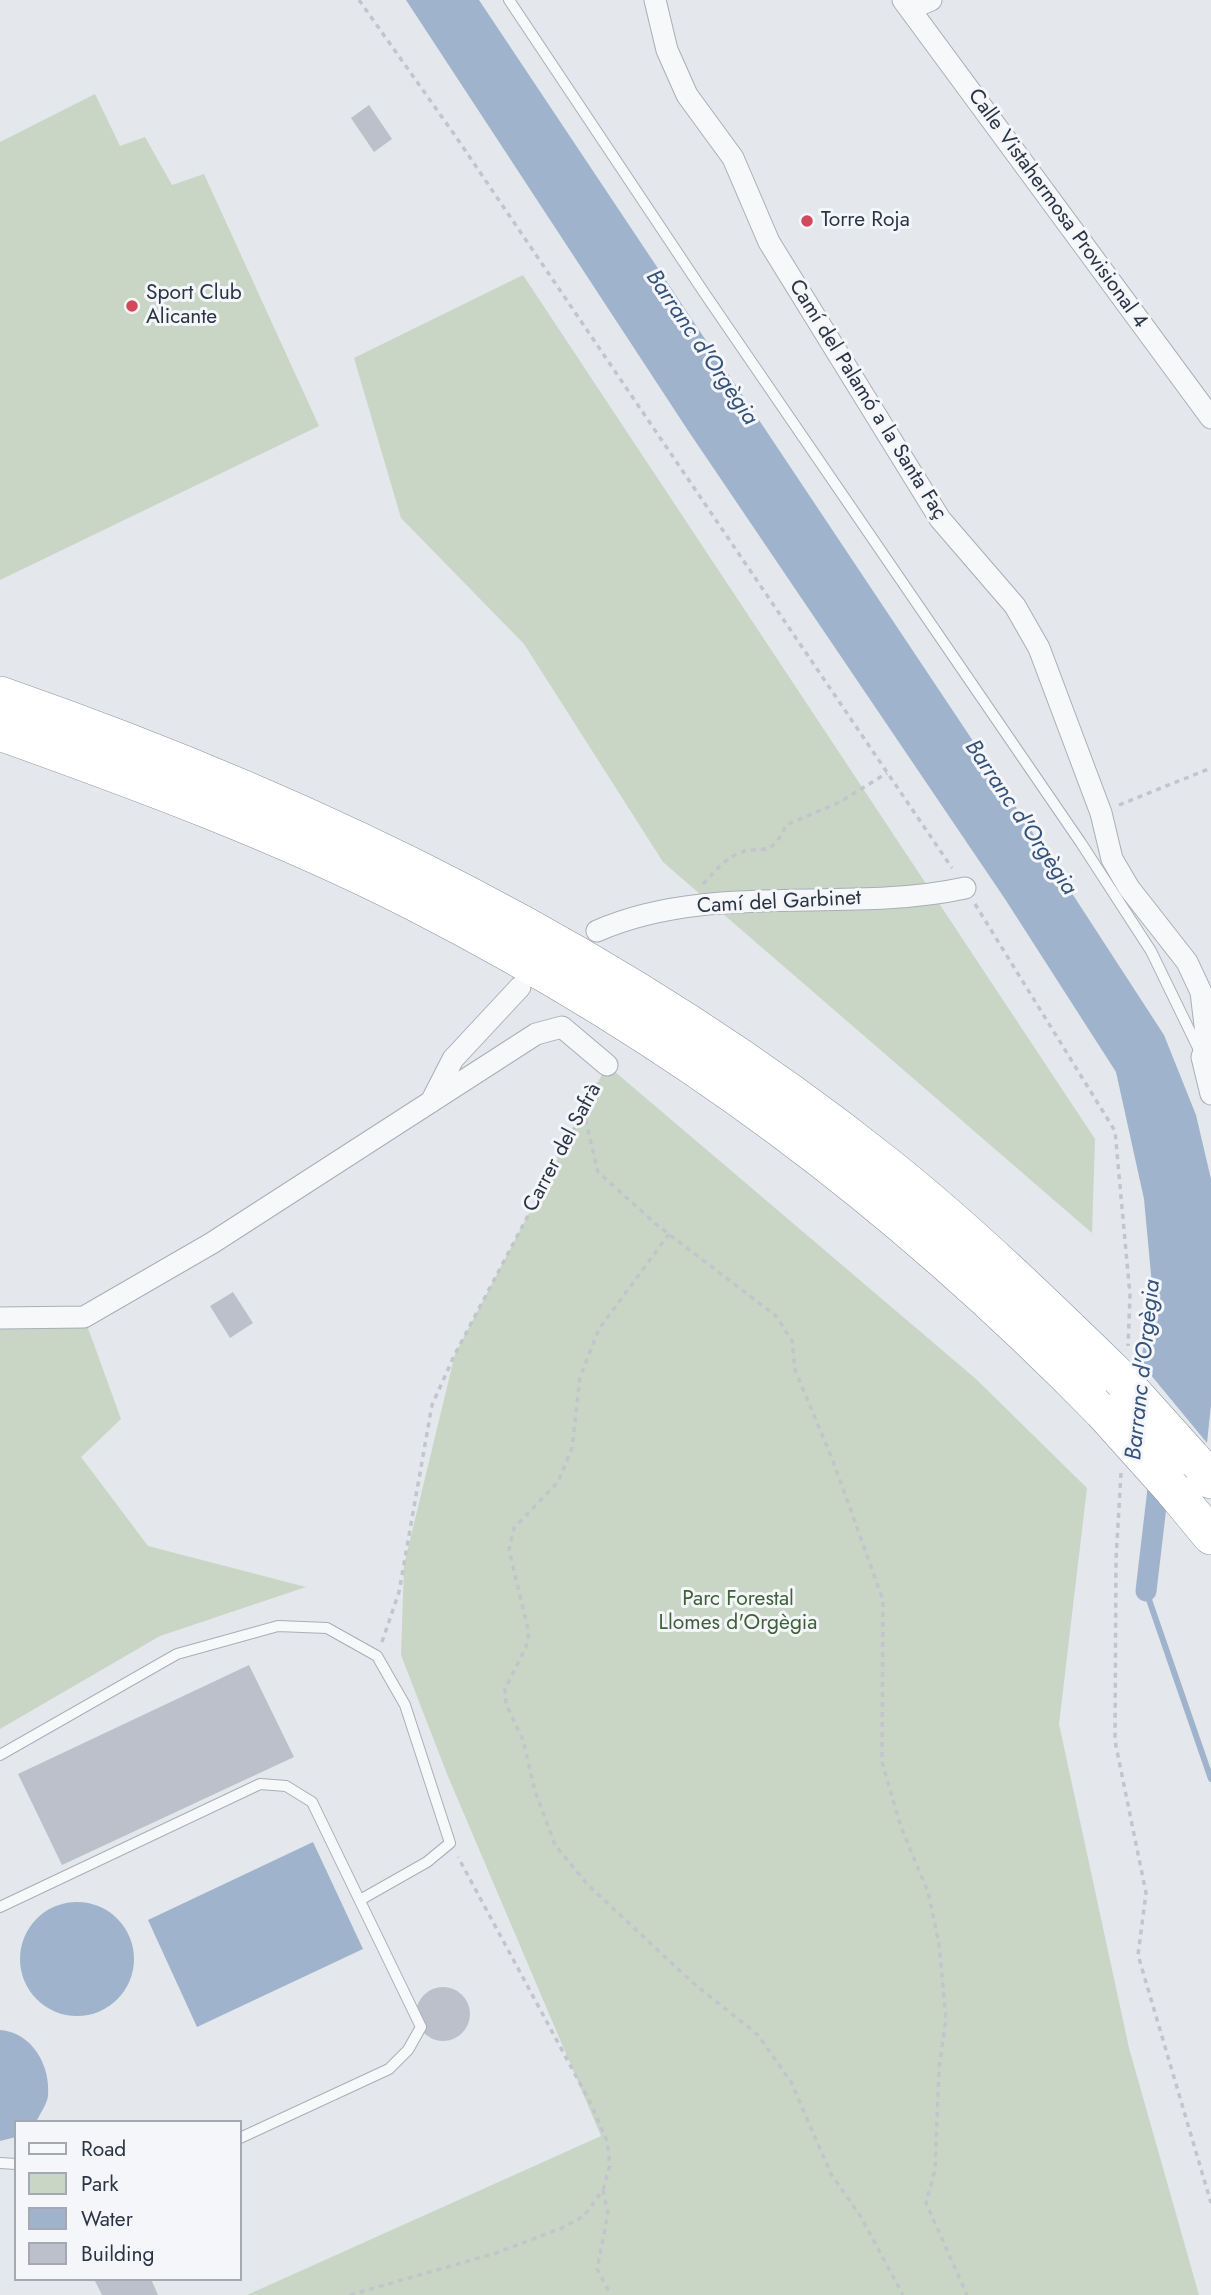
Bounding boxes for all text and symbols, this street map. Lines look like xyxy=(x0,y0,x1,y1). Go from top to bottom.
street label: Calle Vistahermosa Provisional 4 xyxy=(962,84,1152,334)
place label: Torre Roja xyxy=(821,208,910,234)
marker: Torre Roja xyxy=(799,213,815,229)
water label: Barranc d'Orgègia xyxy=(639,265,763,431)
street label: Camí del Palamó a la Santa Faç xyxy=(783,275,951,525)
place label: Sport Club Alicante xyxy=(146,281,242,331)
marker: Sport Club Alicante xyxy=(124,298,140,314)
water label: Barranc d'Orgègia xyxy=(958,735,1082,901)
street label: Camí del Garbinet xyxy=(696,886,862,920)
street label: Carrer del Safrà xyxy=(519,1079,607,1217)
water label: Barranc d'Orgègia xyxy=(1121,1278,1167,1462)
park label: Parc Forestal Llomes d'Orgègia xyxy=(659,1587,817,1637)
legend xyxy=(14,2120,242,2281)
text: Road xyxy=(81,2134,126,2164)
text: Park xyxy=(81,2169,118,2199)
text: Water xyxy=(81,2204,133,2234)
text: Building xyxy=(81,2239,154,2269)

